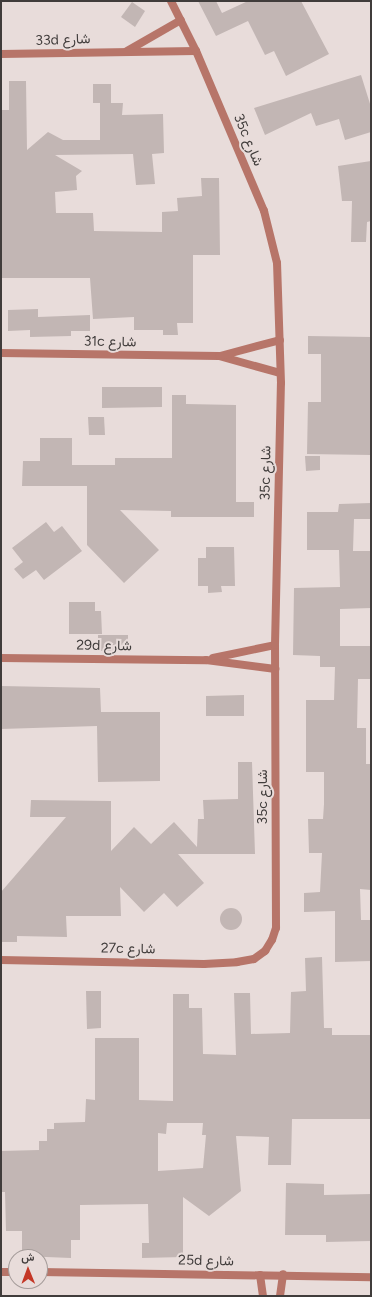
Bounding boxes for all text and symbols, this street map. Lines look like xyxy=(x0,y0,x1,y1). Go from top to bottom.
street label: 33d شارع xyxy=(35,31,91,49)
street label: 35c شارع xyxy=(230,111,266,169)
street label: 31c شارع xyxy=(84,333,136,351)
street label: 35c شارع xyxy=(257,445,275,501)
street label: 29d شارع xyxy=(76,637,132,655)
street label: 35c شارع xyxy=(255,770,271,824)
street label: 27c شارع xyxy=(101,940,155,958)
north arrow xyxy=(8,1249,48,1289)
text: ش xyxy=(21,1251,35,1264)
street label: 25d شارع xyxy=(178,1252,234,1270)

